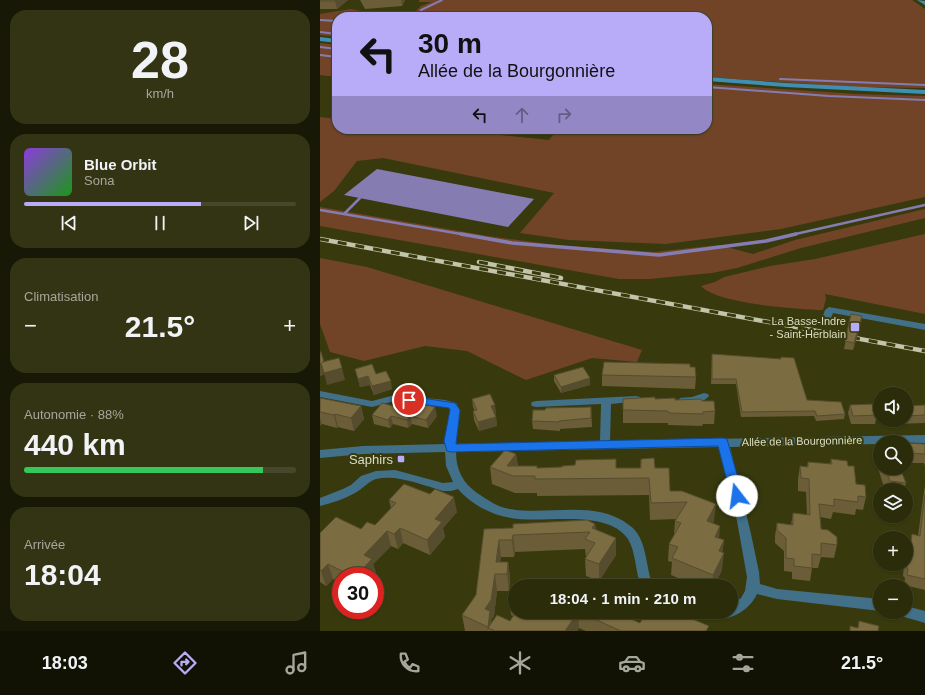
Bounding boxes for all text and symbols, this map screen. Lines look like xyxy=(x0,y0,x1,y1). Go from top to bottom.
icon: left xyxy=(352,28,404,80)
text: 30 m xyxy=(418,28,482,59)
text: 28 xyxy=(131,31,189,89)
text: Allée de la Bourgonnière xyxy=(418,61,615,81)
text: km/h xyxy=(146,86,174,101)
icon: left xyxy=(469,104,491,126)
icon: ahead xyxy=(511,104,533,126)
icon: right xyxy=(553,104,575,126)
text: Blue Orbit xyxy=(84,156,157,173)
text: Sona xyxy=(84,173,114,188)
icon: previous xyxy=(58,212,80,234)
icon: pause xyxy=(149,212,171,234)
icon: next xyxy=(240,212,262,234)
text: Climatisation xyxy=(24,289,98,304)
text: 21.5° xyxy=(125,310,195,343)
text: − xyxy=(24,313,37,338)
text: + xyxy=(283,313,296,338)
place label: La Basse-Indre - Saint-Herblain xyxy=(770,315,846,340)
marker: La Basse-Indre - Saint-Herblain xyxy=(849,321,861,333)
pin xyxy=(392,383,426,417)
map controls xyxy=(873,387,913,619)
button: sound xyxy=(873,387,913,427)
icon: arrive xyxy=(398,389,420,411)
text: Autonomie · 88% xyxy=(24,407,124,422)
text: 440 km xyxy=(24,428,126,461)
street label: Allée de la Bourgonnière xyxy=(742,434,862,448)
button: search xyxy=(873,435,913,475)
place label: Saphirs xyxy=(349,452,394,467)
marker: Saphirs xyxy=(396,454,406,464)
position arrow xyxy=(716,475,758,517)
button: layers xyxy=(873,483,913,523)
button: + xyxy=(873,531,913,571)
text: Arrivée xyxy=(24,537,65,552)
text: 18:04 xyxy=(24,558,101,591)
speed limit sign: 30 xyxy=(332,567,384,619)
button: − xyxy=(873,579,913,619)
text: 18:04 · 1 min · 210 m xyxy=(550,590,696,607)
icon: directions xyxy=(171,649,199,677)
icon: music xyxy=(283,649,311,677)
icon: phone xyxy=(395,649,423,677)
icon: climate xyxy=(506,649,534,677)
icon: car xyxy=(618,649,646,677)
icon: filters xyxy=(729,649,757,677)
text: 18:03 xyxy=(42,653,88,673)
text: 21.5° xyxy=(841,653,883,673)

